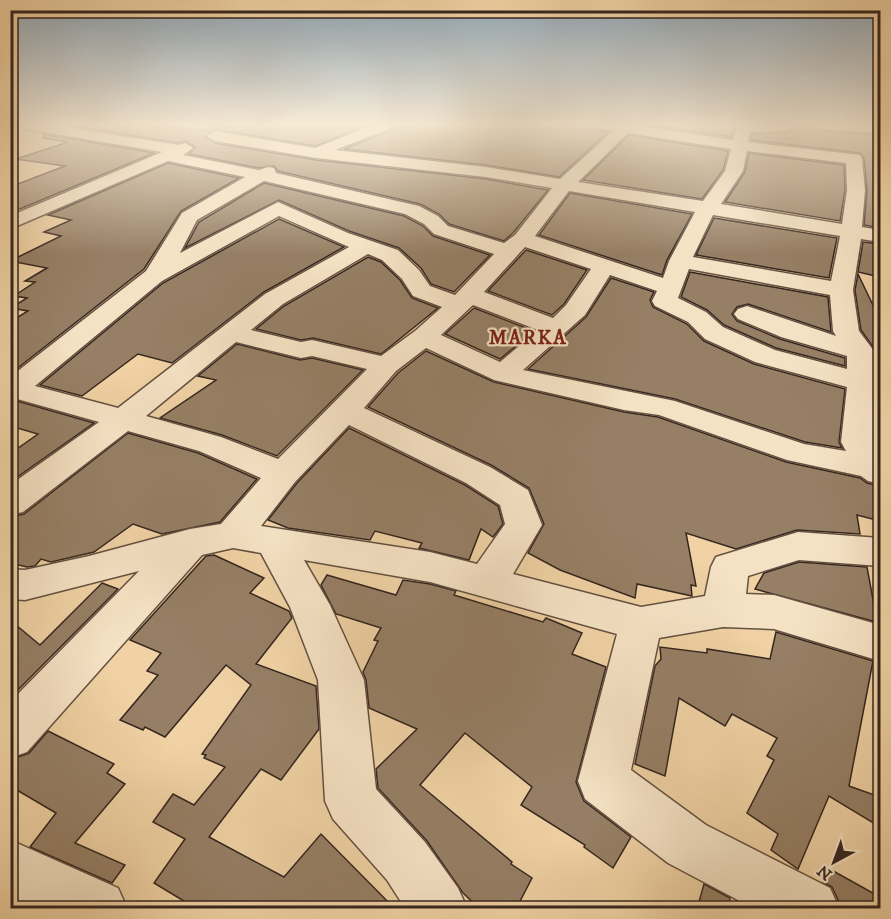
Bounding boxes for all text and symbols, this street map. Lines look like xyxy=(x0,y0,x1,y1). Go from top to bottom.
district label: MARKA xyxy=(489,326,567,351)
north arrow xyxy=(804,832,864,892)
text: N xyxy=(813,861,836,884)

